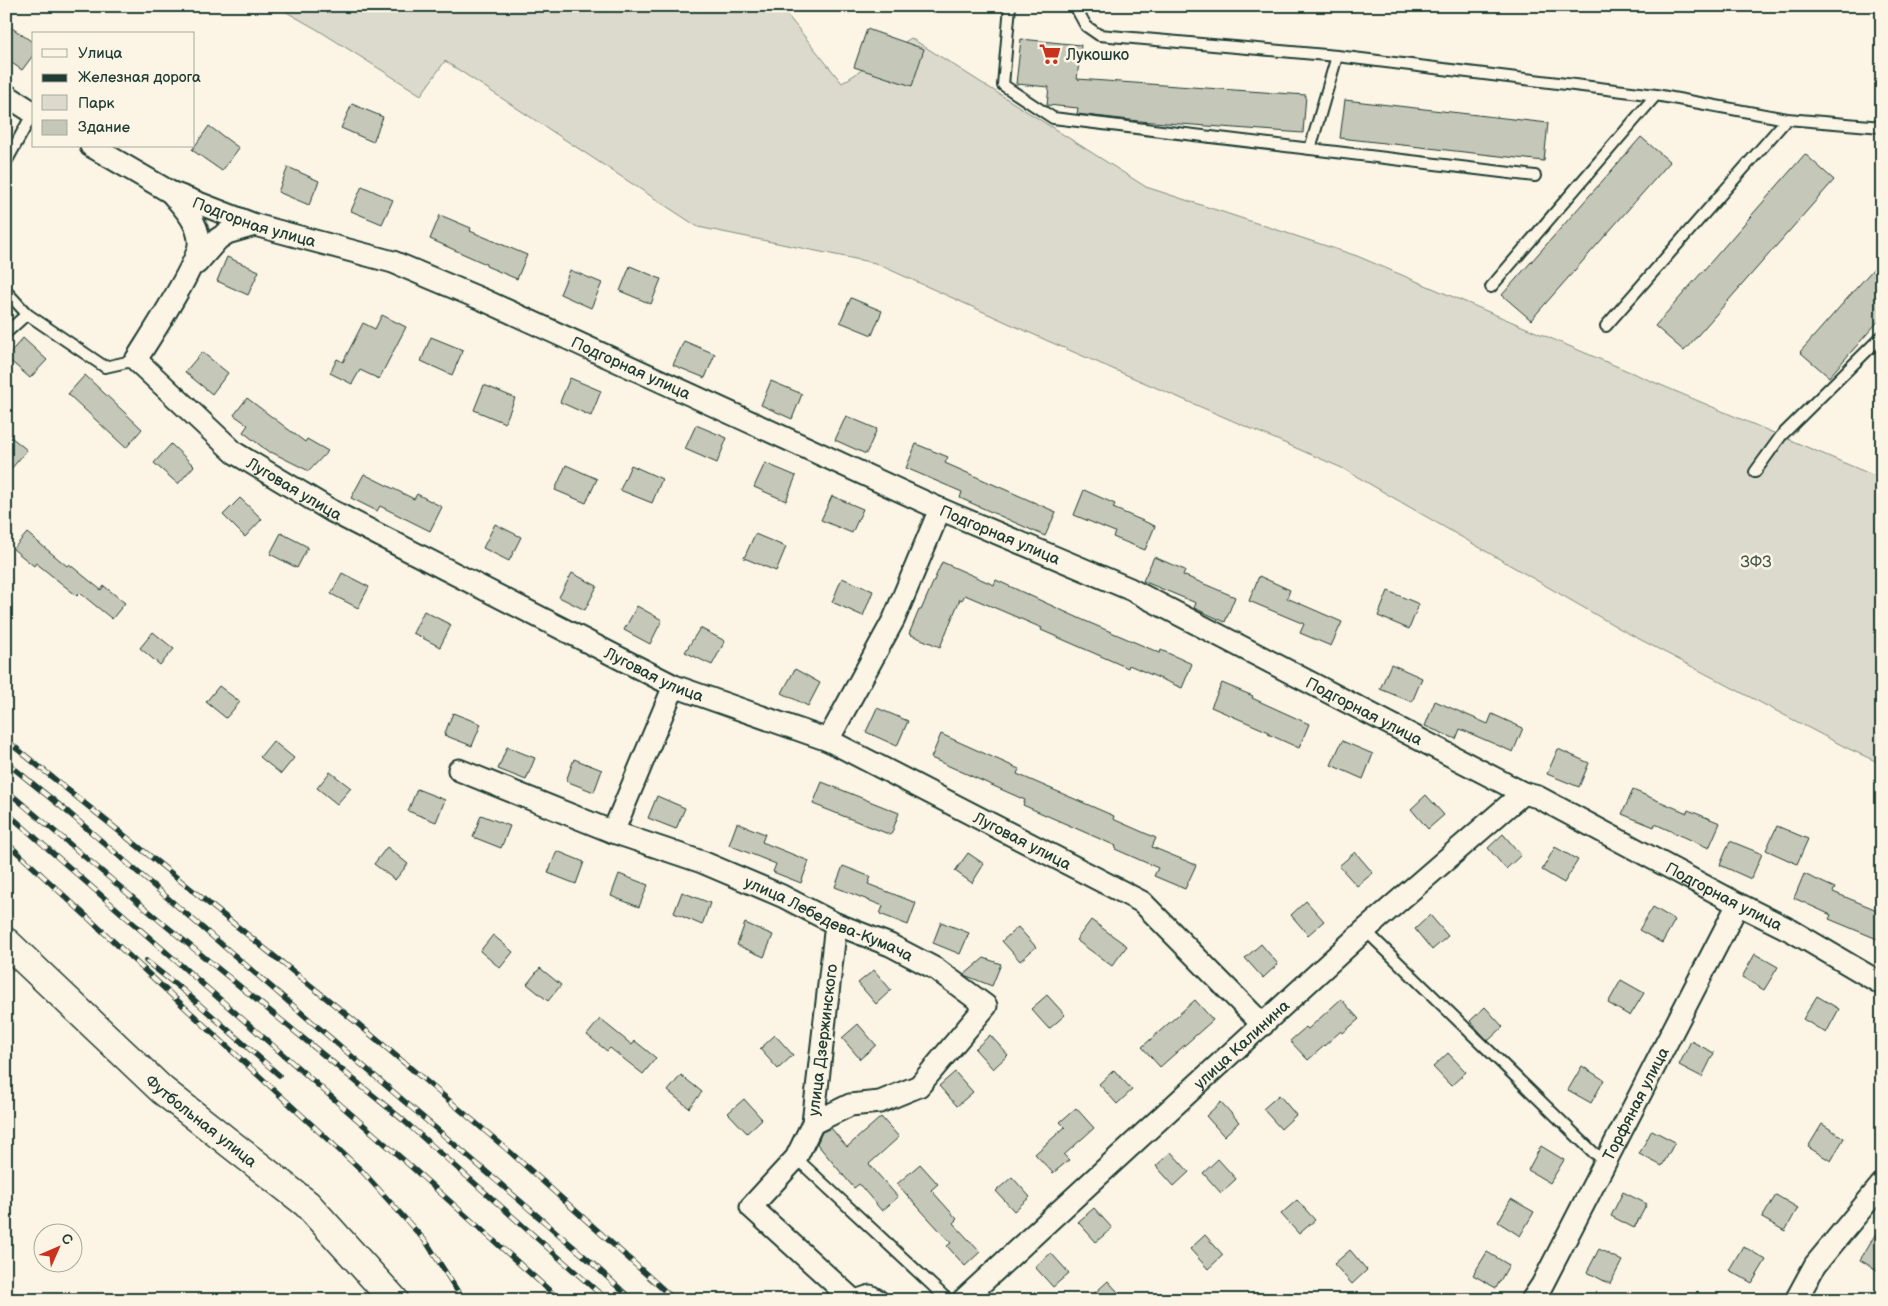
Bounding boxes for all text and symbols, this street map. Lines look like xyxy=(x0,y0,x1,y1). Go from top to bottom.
legend xyxy=(32,32,195,148)
supermarket icon: Лукошко xyxy=(1037,41,1063,67)
text: Улица xyxy=(78,44,123,63)
place label: Лукошко xyxy=(1065,46,1129,65)
text: Железная дорога xyxy=(78,68,201,87)
text: Парк xyxy=(78,94,115,113)
text: Здание xyxy=(78,118,130,137)
street label: Подгорная улица xyxy=(189,194,318,252)
street label: Подгорная улица xyxy=(568,333,694,405)
street label: Луговая улица xyxy=(242,454,345,526)
street label: Подгорная улица xyxy=(936,502,1063,570)
park label: ЗФЗ xyxy=(1740,553,1772,572)
street label: Луговая улица xyxy=(600,644,706,707)
street label: Подгорная улица xyxy=(1302,674,1426,750)
street label: Луговая улица xyxy=(969,808,1074,875)
street label: Подгорная улица xyxy=(1662,859,1785,936)
street label: улица Лебедева-Кумача xyxy=(741,873,916,967)
street label: улица Дзержинского xyxy=(805,963,842,1117)
street label: улица Калинина xyxy=(1190,996,1294,1094)
street label: Торфяная улица xyxy=(1600,1044,1674,1164)
street label: Футбольная улица xyxy=(141,1071,261,1172)
north arrow xyxy=(32,1224,82,1274)
text: С xyxy=(57,1230,76,1249)

